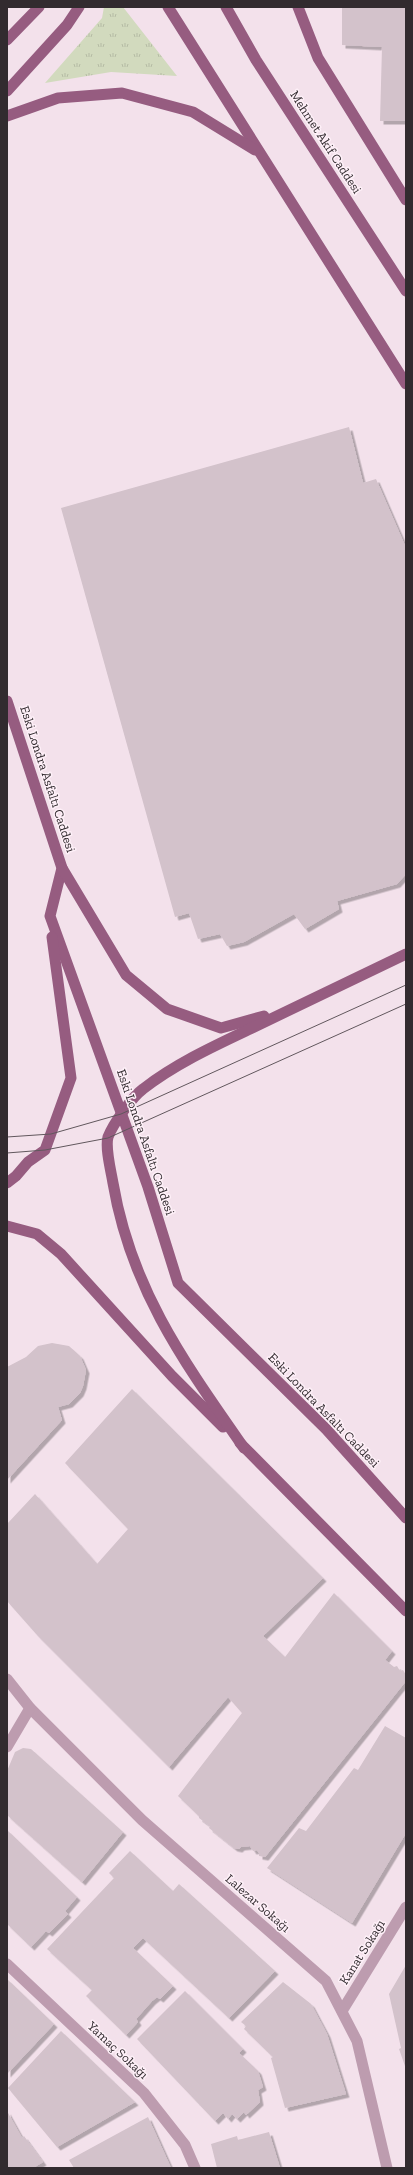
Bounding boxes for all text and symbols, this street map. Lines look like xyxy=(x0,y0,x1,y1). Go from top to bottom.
street label: Mehmet Akif Caddesi xyxy=(287,88,365,197)
street label: Eski Londra Asfaltı Caddesi xyxy=(17,704,79,854)
street label: Eski Londra Asfaltı Caddesi xyxy=(114,1067,178,1217)
street label: Eski Londra Asfaltı Caddesi xyxy=(265,1350,383,1471)
street label: Lalezar Sokağı xyxy=(223,1871,294,1935)
street label: Kanat Sokağı xyxy=(336,1917,388,1987)
street label: Yamaç Sokağı xyxy=(84,2018,152,2082)

